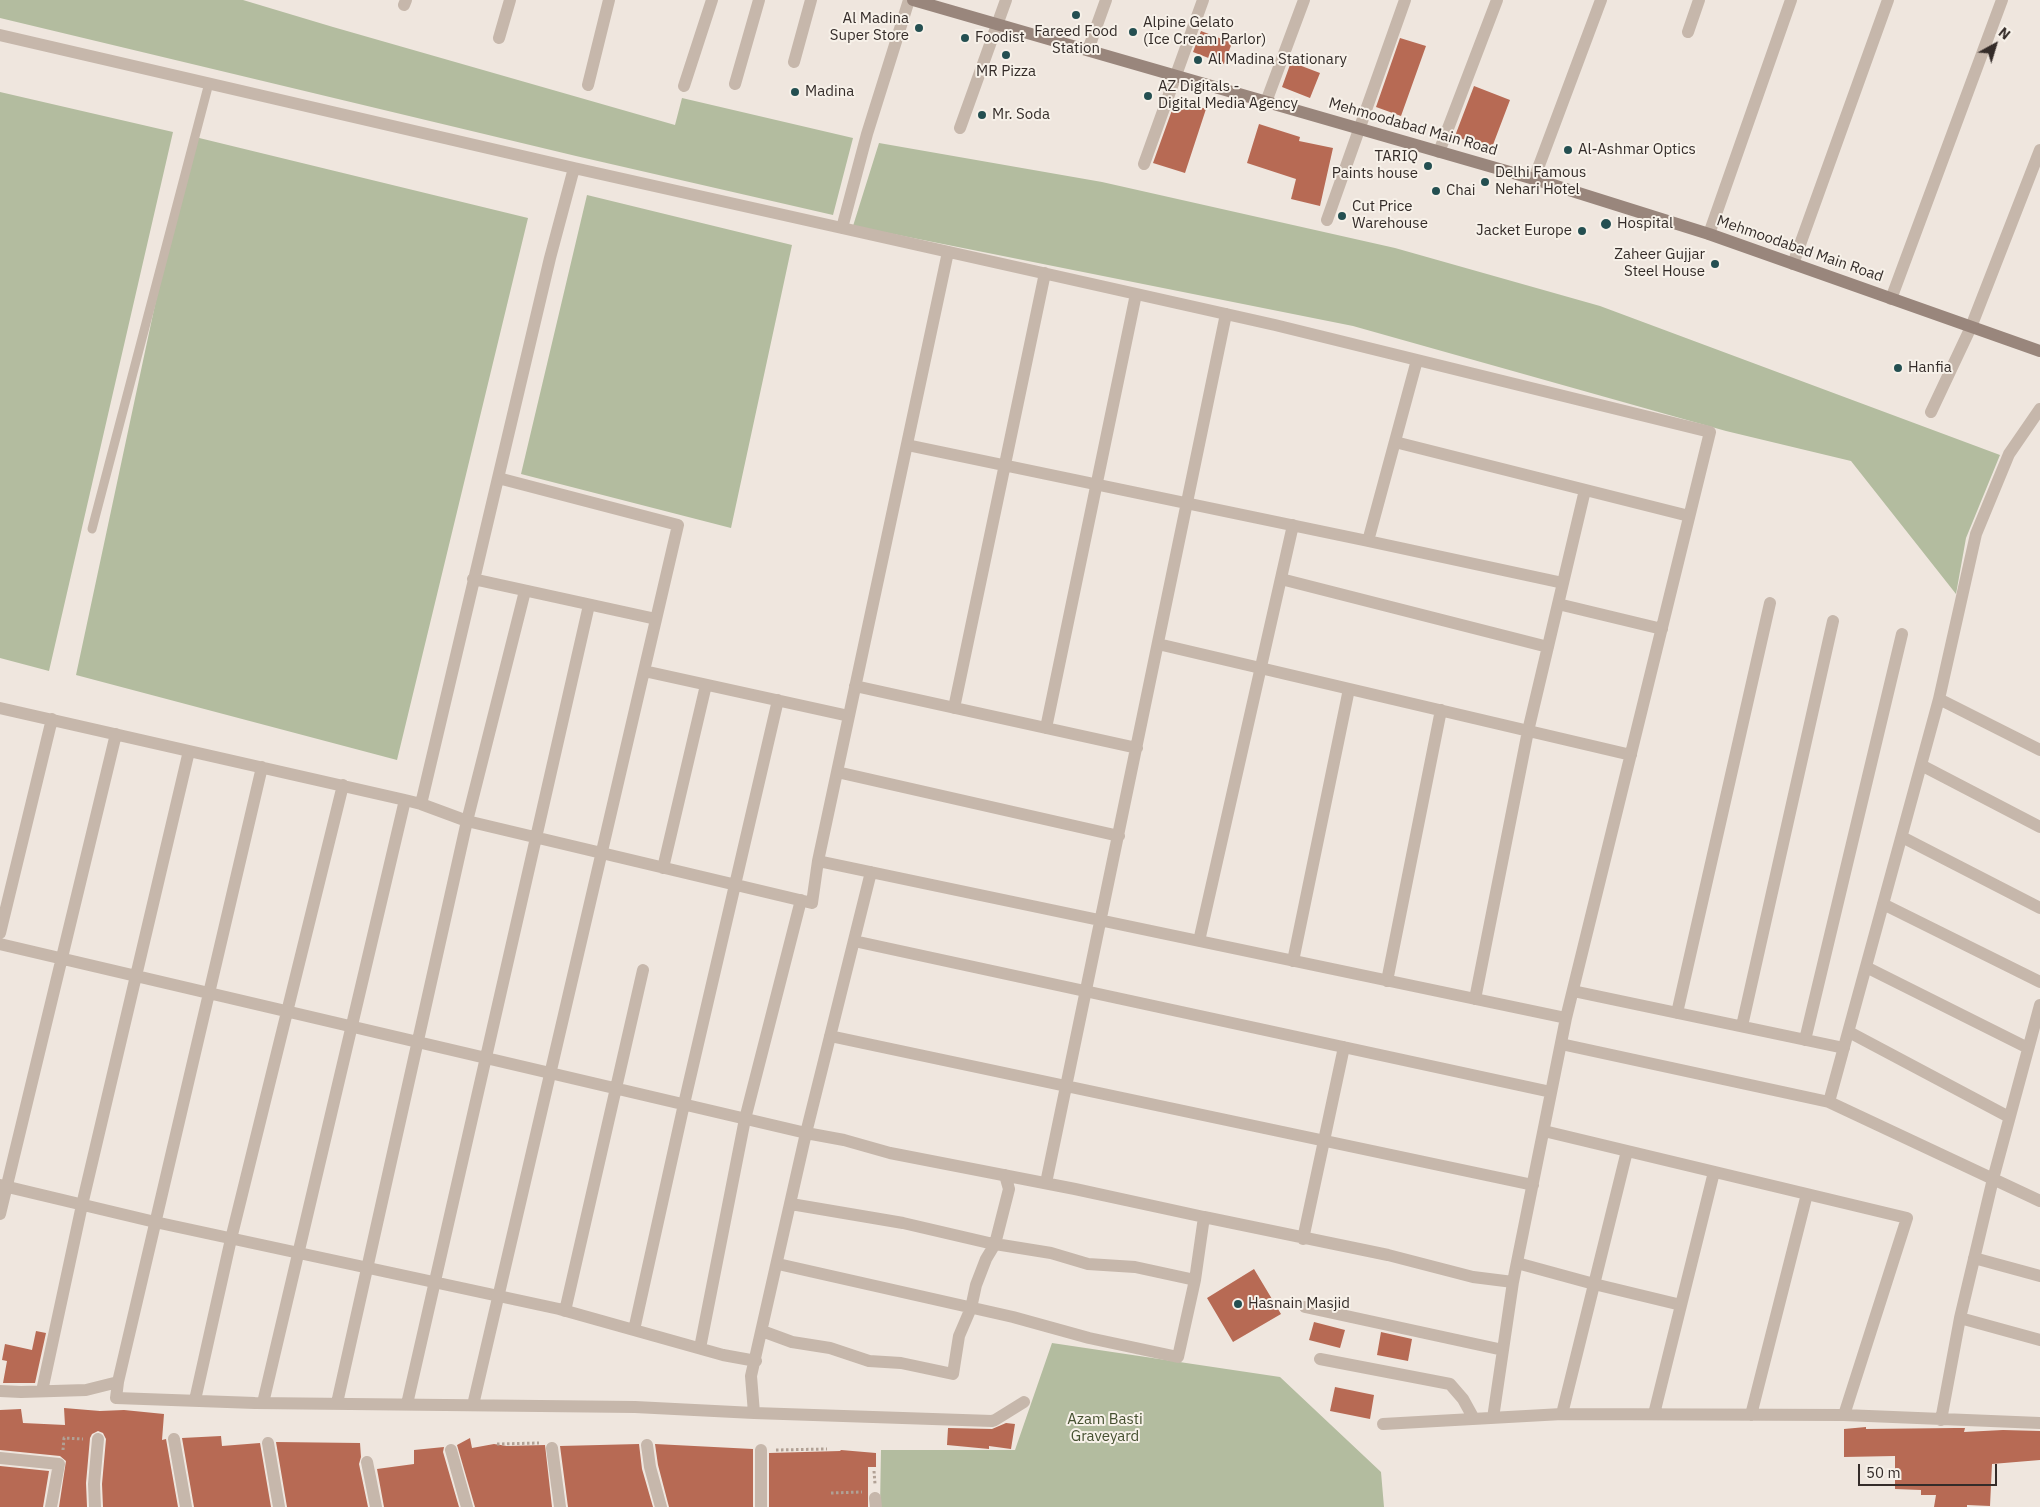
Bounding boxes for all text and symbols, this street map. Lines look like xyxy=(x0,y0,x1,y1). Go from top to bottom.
marker: Fareed Food Station xyxy=(1070,9,1082,21)
place label: Al Madina Super Store xyxy=(830,10,909,45)
place label: Alpine Gelato (Ice Cream Parlor) xyxy=(1143,14,1266,49)
north arrow xyxy=(1970,20,2020,70)
marker: Al Madina Super Store xyxy=(913,22,925,34)
place label: Fareed Food Station xyxy=(1034,23,1118,58)
text: N xyxy=(1995,23,2014,44)
marker: Alpine Gelato (Ice Cream Parlor) xyxy=(1127,26,1139,38)
place label: Foodist xyxy=(975,29,1025,47)
marker: Foodist xyxy=(959,32,971,44)
marker: MR Pizza xyxy=(1000,49,1012,61)
place label: Al Madina Stationary xyxy=(1208,51,1347,69)
marker: Al Madina Stationary xyxy=(1192,54,1204,66)
place label: MR Pizza xyxy=(976,63,1036,81)
place label: AZ Digitals - Digital Media Agency xyxy=(1158,78,1298,113)
place label: Madina xyxy=(805,83,854,101)
marker: Madina xyxy=(789,86,801,98)
marker: AZ Digitals - Digital Media Agency xyxy=(1142,90,1154,102)
street label: Mehmoodabad Main Road xyxy=(1326,94,1500,160)
place label: Mr. Soda xyxy=(992,106,1050,124)
marker: Mr. Soda xyxy=(976,109,988,121)
place label: Al-Ashmar Optics xyxy=(1578,141,1696,159)
marker: Al-Ashmar Optics xyxy=(1562,144,1574,156)
place label: TARIQ Paints house xyxy=(1332,148,1418,183)
marker: TARIQ Paints house xyxy=(1422,160,1434,172)
place label: Delhi Famous Nehari Hotel xyxy=(1495,164,1586,199)
marker: Delhi Famous Nehari Hotel xyxy=(1479,176,1491,188)
place label: Chai xyxy=(1446,182,1476,200)
marker: Chai xyxy=(1430,185,1442,197)
place label: Cut Price Warehouse xyxy=(1352,198,1428,233)
marker: Cut Price Warehouse xyxy=(1336,210,1348,222)
street label: Mehmoodabad Main Road xyxy=(1714,212,1886,286)
place label: Hospital xyxy=(1617,215,1673,233)
marker: Hospital xyxy=(1599,217,1613,231)
place label: Jacket Europe xyxy=(1476,222,1572,240)
marker: Jacket Europe xyxy=(1576,225,1588,237)
place label: Zaheer Gujjar Steel House xyxy=(1614,246,1705,281)
marker: Zaheer Gujjar Steel House xyxy=(1709,258,1721,270)
place label: Hanfia xyxy=(1908,359,1952,377)
marker: Hanfia xyxy=(1892,362,1904,374)
place label: Hasnain Masjid xyxy=(1248,1295,1350,1313)
marker: Hasnain Masjid xyxy=(1232,1298,1244,1310)
park label: Azam Basti Graveyard xyxy=(1067,1411,1143,1446)
scale bar xyxy=(1860,1454,1999,1486)
text: 50 m xyxy=(1866,1463,1901,1482)

